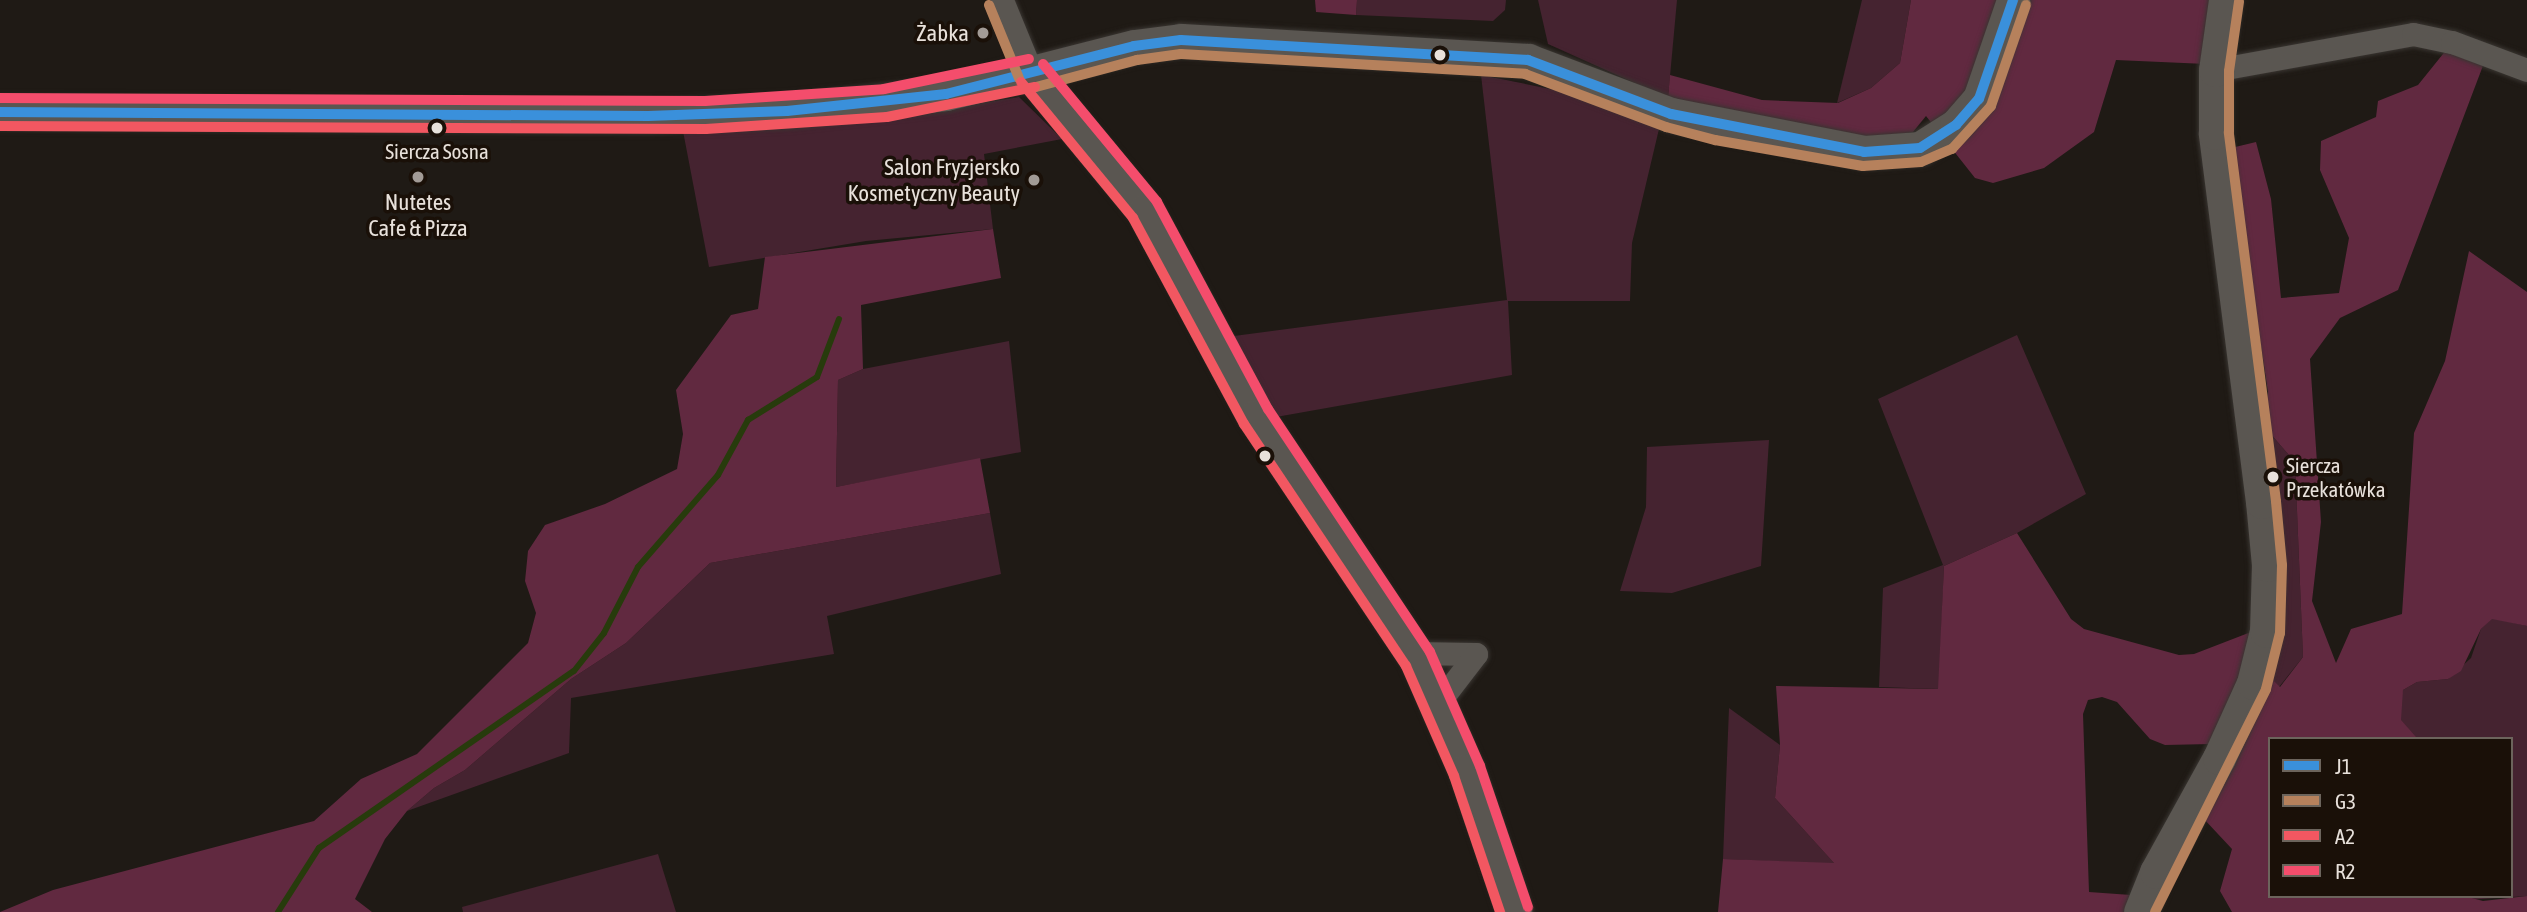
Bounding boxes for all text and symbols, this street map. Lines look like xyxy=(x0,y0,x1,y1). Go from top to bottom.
place label: Żabka xyxy=(916,19,969,47)
marker: Żabka xyxy=(975,25,991,41)
unlabelled marker xyxy=(1433,48,1447,62)
marker: Siercza Sosna xyxy=(430,121,444,135)
place label: Siercza Sosna xyxy=(385,138,489,164)
place label: Salon Fryzjersko Kosmetyczny Beauty xyxy=(848,153,1020,207)
marker: Nutetes Cafe & Pizza xyxy=(410,169,426,185)
marker: Salon Fryzjersko Kosmetyczny Beauty xyxy=(1026,172,1042,188)
place label: Nutetes Cafe & Pizza xyxy=(368,188,468,242)
unlabelled marker xyxy=(1258,449,1272,463)
place label: Siercza Przekatówka xyxy=(2286,452,2385,502)
marker: Siercza Przekatówka xyxy=(2266,470,2280,484)
legend xyxy=(2268,737,2513,898)
text: J1 xyxy=(2335,754,2352,778)
text: G3 xyxy=(2335,789,2356,813)
text: A2 xyxy=(2335,824,2355,848)
text: R2 xyxy=(2335,859,2355,883)

